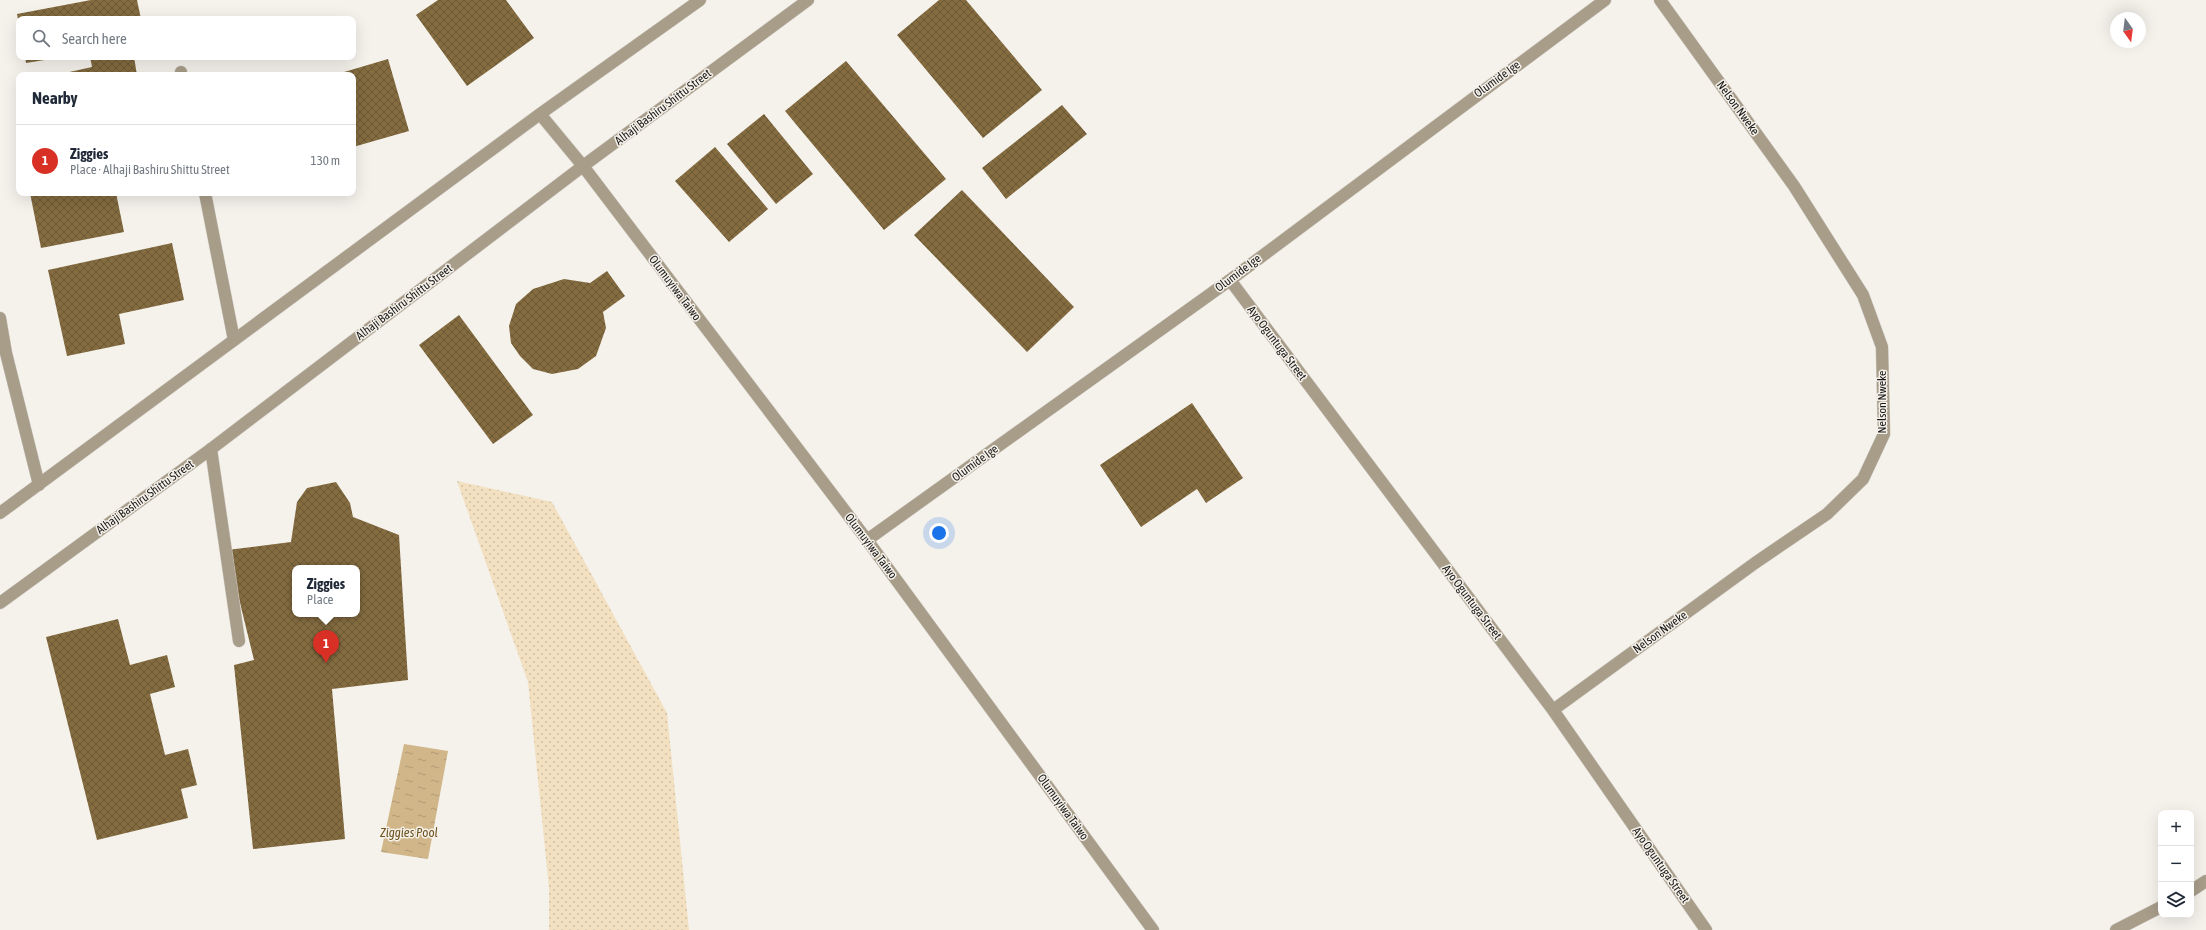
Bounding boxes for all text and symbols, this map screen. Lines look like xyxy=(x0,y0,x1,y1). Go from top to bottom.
north arrow xyxy=(2110,12,2146,48)
search box xyxy=(16,16,356,60)
icon: search xyxy=(30,27,52,49)
text: Search here xyxy=(62,30,127,47)
street label: Olumide Ige xyxy=(1471,58,1523,100)
street label: Alhaji Bashiru Shittu Street xyxy=(612,66,714,148)
street label: Nelson Nweke xyxy=(1714,78,1762,138)
text: Nearby xyxy=(32,88,78,108)
text: Ziggies xyxy=(70,145,108,162)
text: 1 xyxy=(42,153,48,168)
text: 130 m xyxy=(311,153,340,168)
text: Place · Alhaji Bashiru Shittu Street xyxy=(70,162,230,177)
street label: Olumide Ige xyxy=(1212,251,1264,295)
street label: Olumuyiwa Taiwo xyxy=(646,253,704,324)
street label: Alhaji Bashiru Shittu Street xyxy=(353,261,455,343)
street label: Ayo Oguntuga Street xyxy=(1244,303,1310,383)
street label: Nelson Nweke xyxy=(1875,370,1889,434)
street label: Olumide Ige xyxy=(949,442,1001,484)
street label: Alhaji Bashiru Shittu Street xyxy=(94,457,197,537)
street label: Olumuyiwa Taiwo xyxy=(842,511,900,582)
your location xyxy=(929,523,949,543)
street label: Ayo Oguntuga Street xyxy=(1439,562,1505,642)
popup xyxy=(292,565,360,617)
text: Ziggies xyxy=(307,575,345,592)
text: Place xyxy=(307,592,333,607)
street label: Nelson Nweke xyxy=(1630,608,1690,656)
pin: 1 xyxy=(313,630,339,663)
street label: Olumuyiwa Taiwo xyxy=(1034,771,1092,843)
map controls xyxy=(2158,810,2194,918)
button: + xyxy=(2158,810,2194,846)
street label: Ayo Oguntuga Street xyxy=(1630,824,1693,906)
water label: Ziggies Pool xyxy=(380,825,438,840)
button: − xyxy=(2158,846,2194,882)
button: layers xyxy=(2158,882,2194,918)

